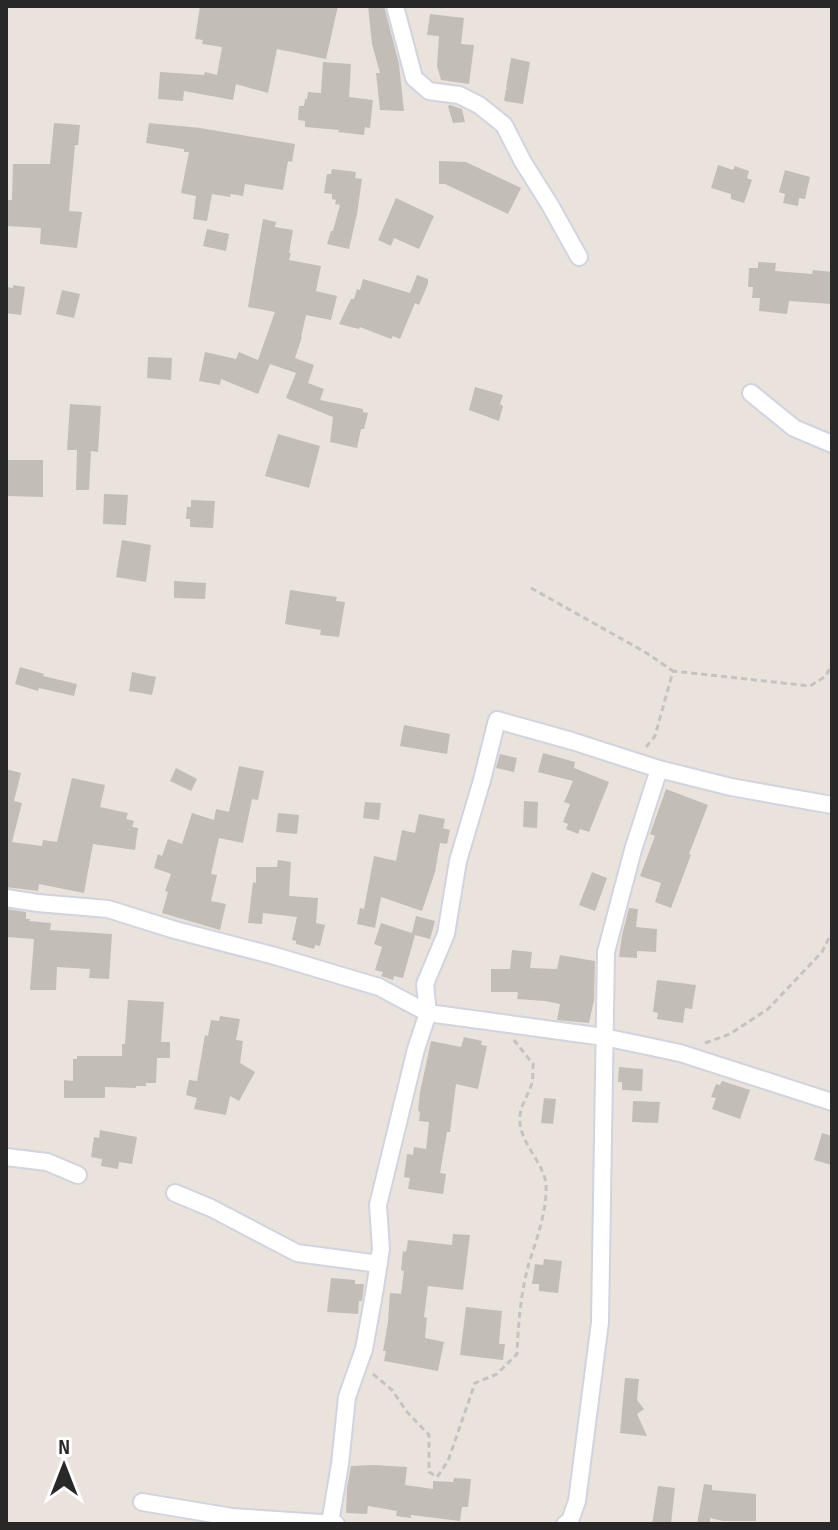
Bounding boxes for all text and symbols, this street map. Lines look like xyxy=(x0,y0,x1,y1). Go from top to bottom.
north arrow xyxy=(24,1426,104,1506)
text: N xyxy=(58,1434,70,1461)

